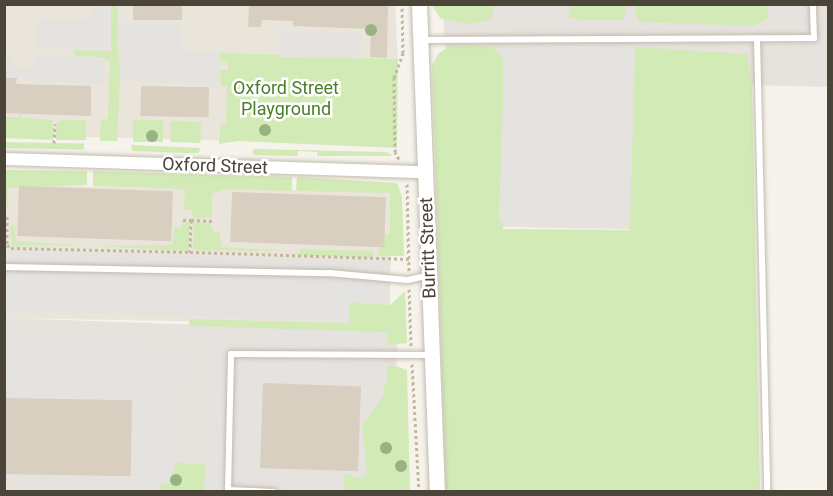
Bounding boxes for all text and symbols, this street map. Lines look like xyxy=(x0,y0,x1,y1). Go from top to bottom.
park label: Oxford Street Playground xyxy=(233,78,339,121)
street label: Oxford Street xyxy=(162,153,268,179)
street label: Burritt Street xyxy=(415,197,441,299)

